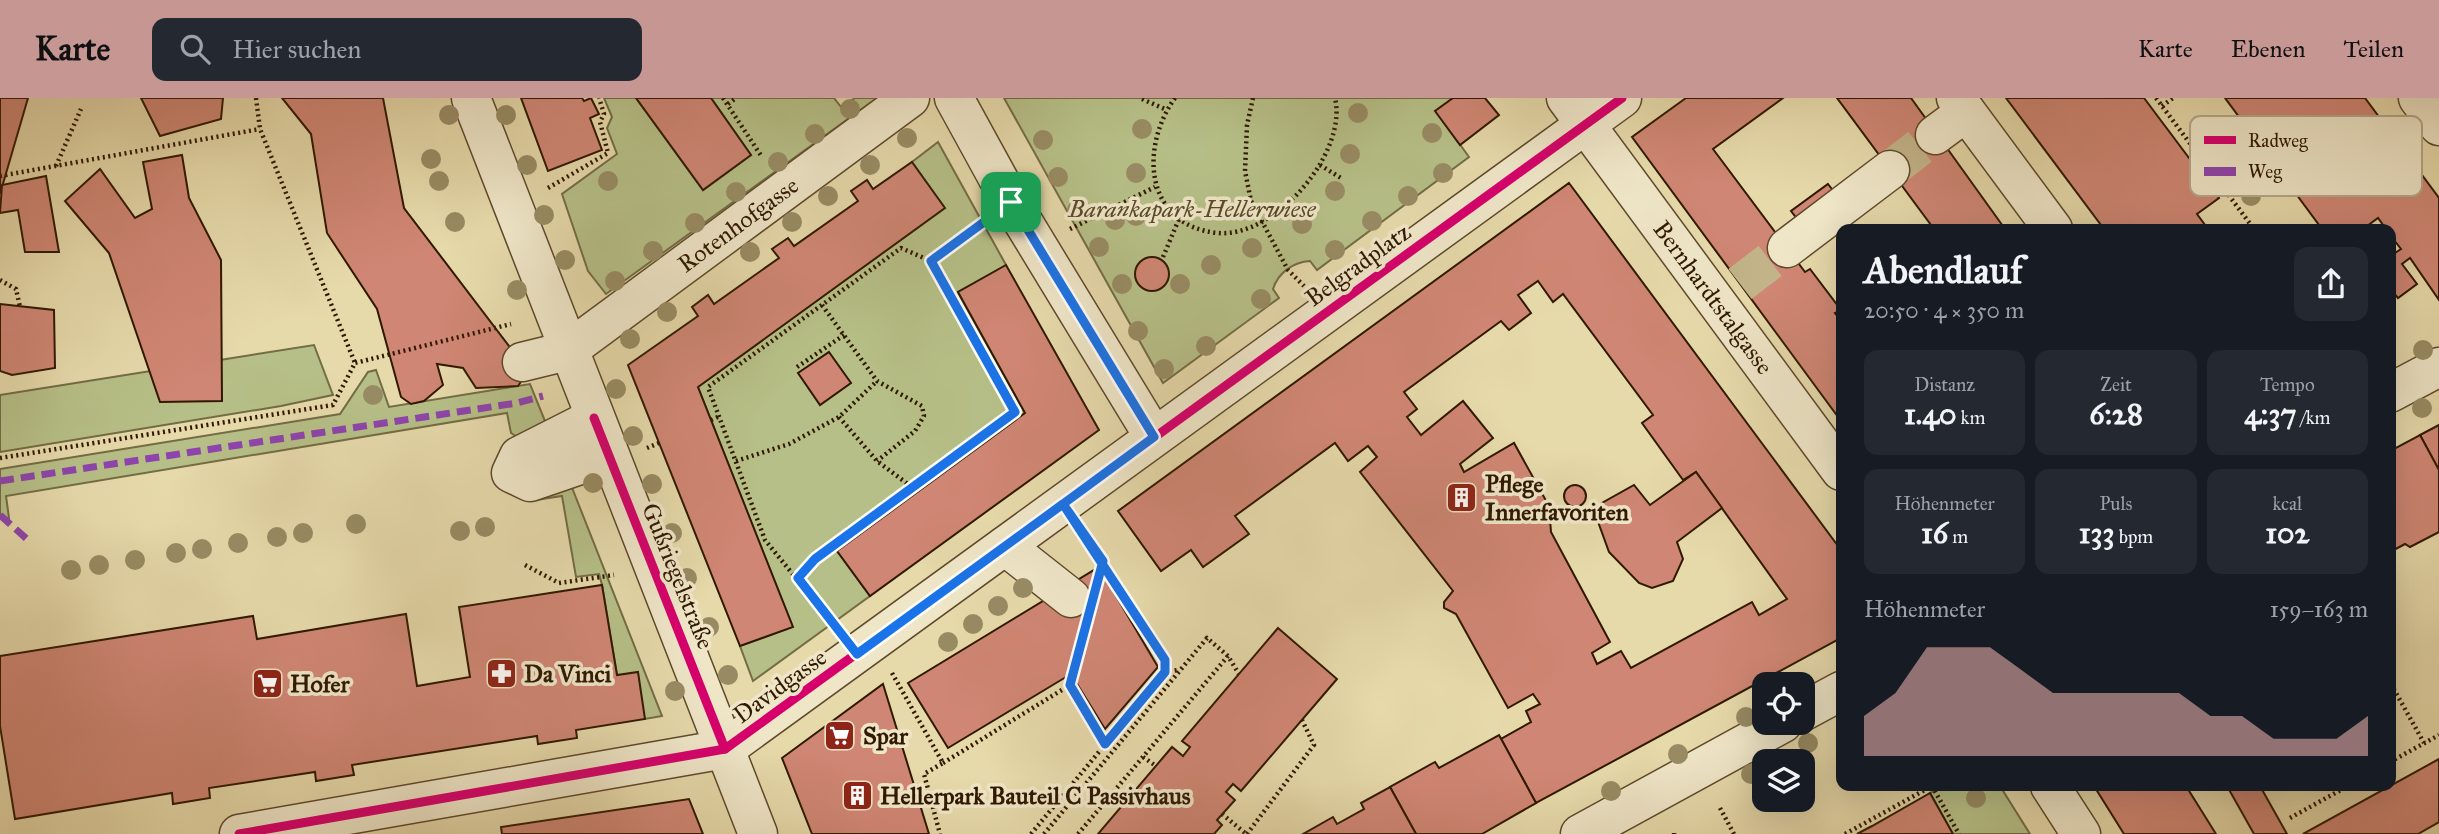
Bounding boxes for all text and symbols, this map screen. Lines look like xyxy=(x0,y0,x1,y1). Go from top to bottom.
search box xyxy=(152,18,642,81)
text: Karte xyxy=(35,29,110,69)
icon: search xyxy=(176,30,214,68)
text: Hier suchen xyxy=(232,33,361,65)
text: Karte xyxy=(2138,34,2193,64)
text: Ebenen xyxy=(2231,34,2306,64)
text: Teilen xyxy=(2344,34,2404,64)
legend xyxy=(2190,116,2422,196)
text: Radweg xyxy=(2248,129,2308,153)
text: Weg xyxy=(2248,160,2282,184)
street label: Rotenhofgasse xyxy=(672,170,805,279)
pin xyxy=(981,172,1041,232)
icon: arrive xyxy=(992,183,1030,221)
park label: Barankapark-Hellerwiese xyxy=(1067,194,1317,224)
street label: Bernhardtstalgasse xyxy=(1647,215,1780,380)
street label: Belgradplatz xyxy=(1299,217,1417,313)
text: Abendlauf xyxy=(1864,247,2023,293)
button: share xyxy=(2294,247,2368,321)
text: 20:50 · 4 × 350 m xyxy=(1864,296,2024,324)
text: Distanz xyxy=(1914,373,1975,396)
text: Zeit xyxy=(2100,373,2132,396)
text: Tempo xyxy=(2260,373,2315,396)
text: 1.40 xyxy=(1904,396,1956,432)
text: 6:28 xyxy=(2089,396,2143,432)
text: 4:37 xyxy=(2244,396,2296,432)
text: km xyxy=(1956,406,1985,429)
text: /km xyxy=(2296,406,2330,429)
place label: Pflege Innerfavoriten xyxy=(1485,469,1629,527)
building icon: Pflege Innerfavoriten xyxy=(1445,481,1479,515)
text: Höhenmeter xyxy=(1895,492,1995,515)
text: Puls xyxy=(2099,492,2133,515)
text: kcal xyxy=(2272,492,2302,515)
street label: Gußriegelstraße xyxy=(635,499,721,653)
text: 16 xyxy=(1921,515,1948,551)
text: 133 xyxy=(2079,515,2115,551)
text: 102 xyxy=(2265,515,2309,551)
text: m xyxy=(1948,525,1968,548)
text: bpm xyxy=(2115,525,2153,548)
text: Höhenmeter xyxy=(1864,595,1985,623)
text: 159–163 m xyxy=(2270,595,2368,623)
street label: Davidgasse xyxy=(728,642,832,730)
pharmacy icon: Da Vinci xyxy=(484,657,518,691)
place label: Da Vinci xyxy=(524,659,612,689)
supermarket icon: Hofer xyxy=(250,667,284,701)
place label: Hofer xyxy=(290,669,351,699)
map controls xyxy=(1752,672,1815,812)
button: locate xyxy=(1752,672,1815,735)
supermarket icon: Spar xyxy=(823,719,857,753)
place label: Spar xyxy=(863,721,909,751)
button: layers xyxy=(1752,749,1815,812)
building icon: Hellerpark Bauteil C Passivhaus xyxy=(840,779,874,813)
place label: Hellerpark Bauteil C Passivhaus xyxy=(880,781,1191,811)

